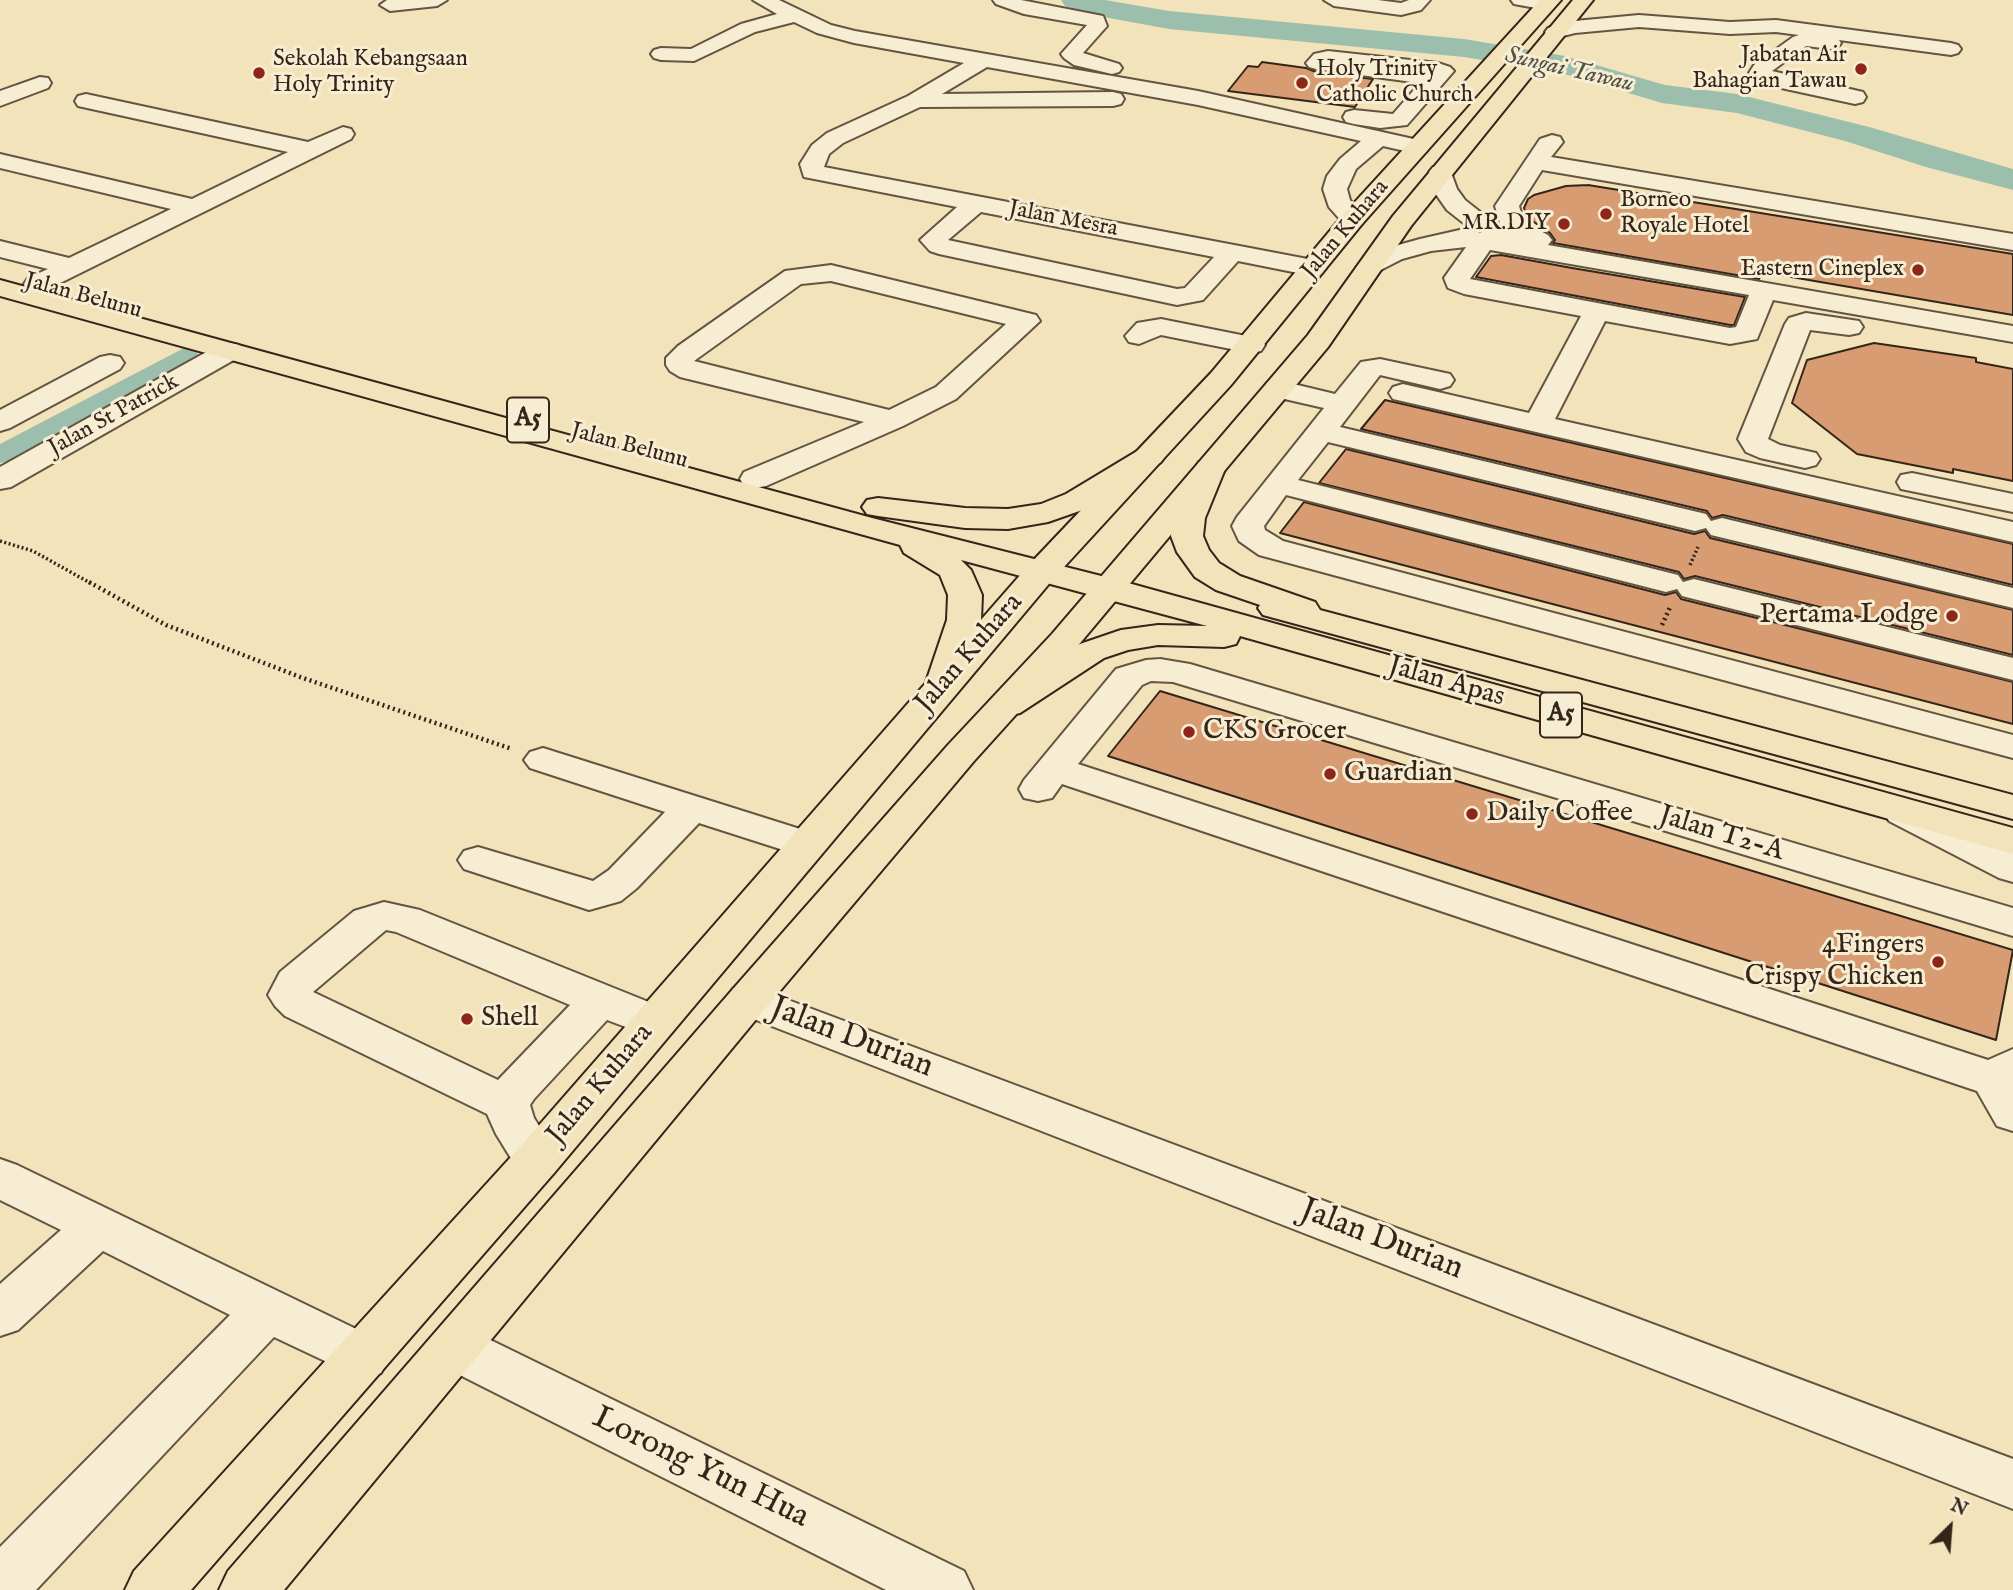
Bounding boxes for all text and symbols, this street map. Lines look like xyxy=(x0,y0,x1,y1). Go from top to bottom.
water label: Sungai Tawau xyxy=(1502,42,1636,100)
place label: Jabatan Air Bahagian Tawau xyxy=(1692,42,1847,96)
place label: Sekolah Kebangsaan Holy Trinity xyxy=(273,46,468,100)
place label: Holy Trinity Catholic Church xyxy=(1316,56,1473,110)
marker: Jabatan Air Bahagian Tawau xyxy=(1853,61,1869,77)
marker: Sekolah Kebangsaan Holy Trinity xyxy=(251,65,267,81)
marker: Holy Trinity Catholic Church xyxy=(1294,75,1310,91)
street label: Jalan Kuhara xyxy=(1296,175,1396,285)
place label: Borneo Royale Hotel xyxy=(1620,187,1749,241)
street label: Jalan Mesra xyxy=(1006,196,1120,244)
marker: Borneo Royale Hotel xyxy=(1598,206,1614,222)
place label: MR.DIY xyxy=(1462,210,1550,238)
marker: MR.DIY xyxy=(1556,216,1572,232)
place label: Eastern Cineplex xyxy=(1740,256,1904,284)
marker: Eastern Cineplex xyxy=(1910,262,1926,278)
street label: Jalan Belunu xyxy=(21,268,145,326)
street label: Jalan St Patrick xyxy=(44,369,184,463)
road number: A5 xyxy=(507,398,549,442)
street label: Jalan Belunu xyxy=(567,418,691,476)
street label: Jalan Kuhara xyxy=(909,587,1031,721)
place label: Pertama Lodge xyxy=(1759,599,1938,633)
marker: Pertama Lodge xyxy=(1944,608,1960,624)
street label: Jalan Apas xyxy=(1384,650,1508,716)
road number: A5 xyxy=(1540,692,1582,737)
place label: CKS Grocer xyxy=(1203,715,1347,749)
marker: CKS Grocer xyxy=(1181,724,1197,740)
place label: Guardian xyxy=(1344,757,1453,791)
marker: Guardian xyxy=(1322,766,1338,782)
place label: Daily Coffee xyxy=(1486,797,1633,831)
street label: Jalan T2-A xyxy=(1654,800,1788,870)
marker: Daily Coffee xyxy=(1464,806,1480,822)
place label: 4Fingers Crispy Chicken xyxy=(1745,929,1924,995)
marker: 4Fingers Crispy Chicken xyxy=(1930,954,1946,970)
street label: Jalan Durian xyxy=(764,990,938,1088)
place label: Shell xyxy=(481,1002,538,1036)
marker: Shell xyxy=(459,1011,475,1027)
street label: Jalan Kuhara xyxy=(541,1018,661,1152)
street label: Jalan Durian xyxy=(1294,1192,1468,1290)
street label: Lorong Yun Hua xyxy=(585,1399,815,1539)
north arrow xyxy=(1915,1492,1985,1562)
text: N xyxy=(1946,1494,1971,1522)

